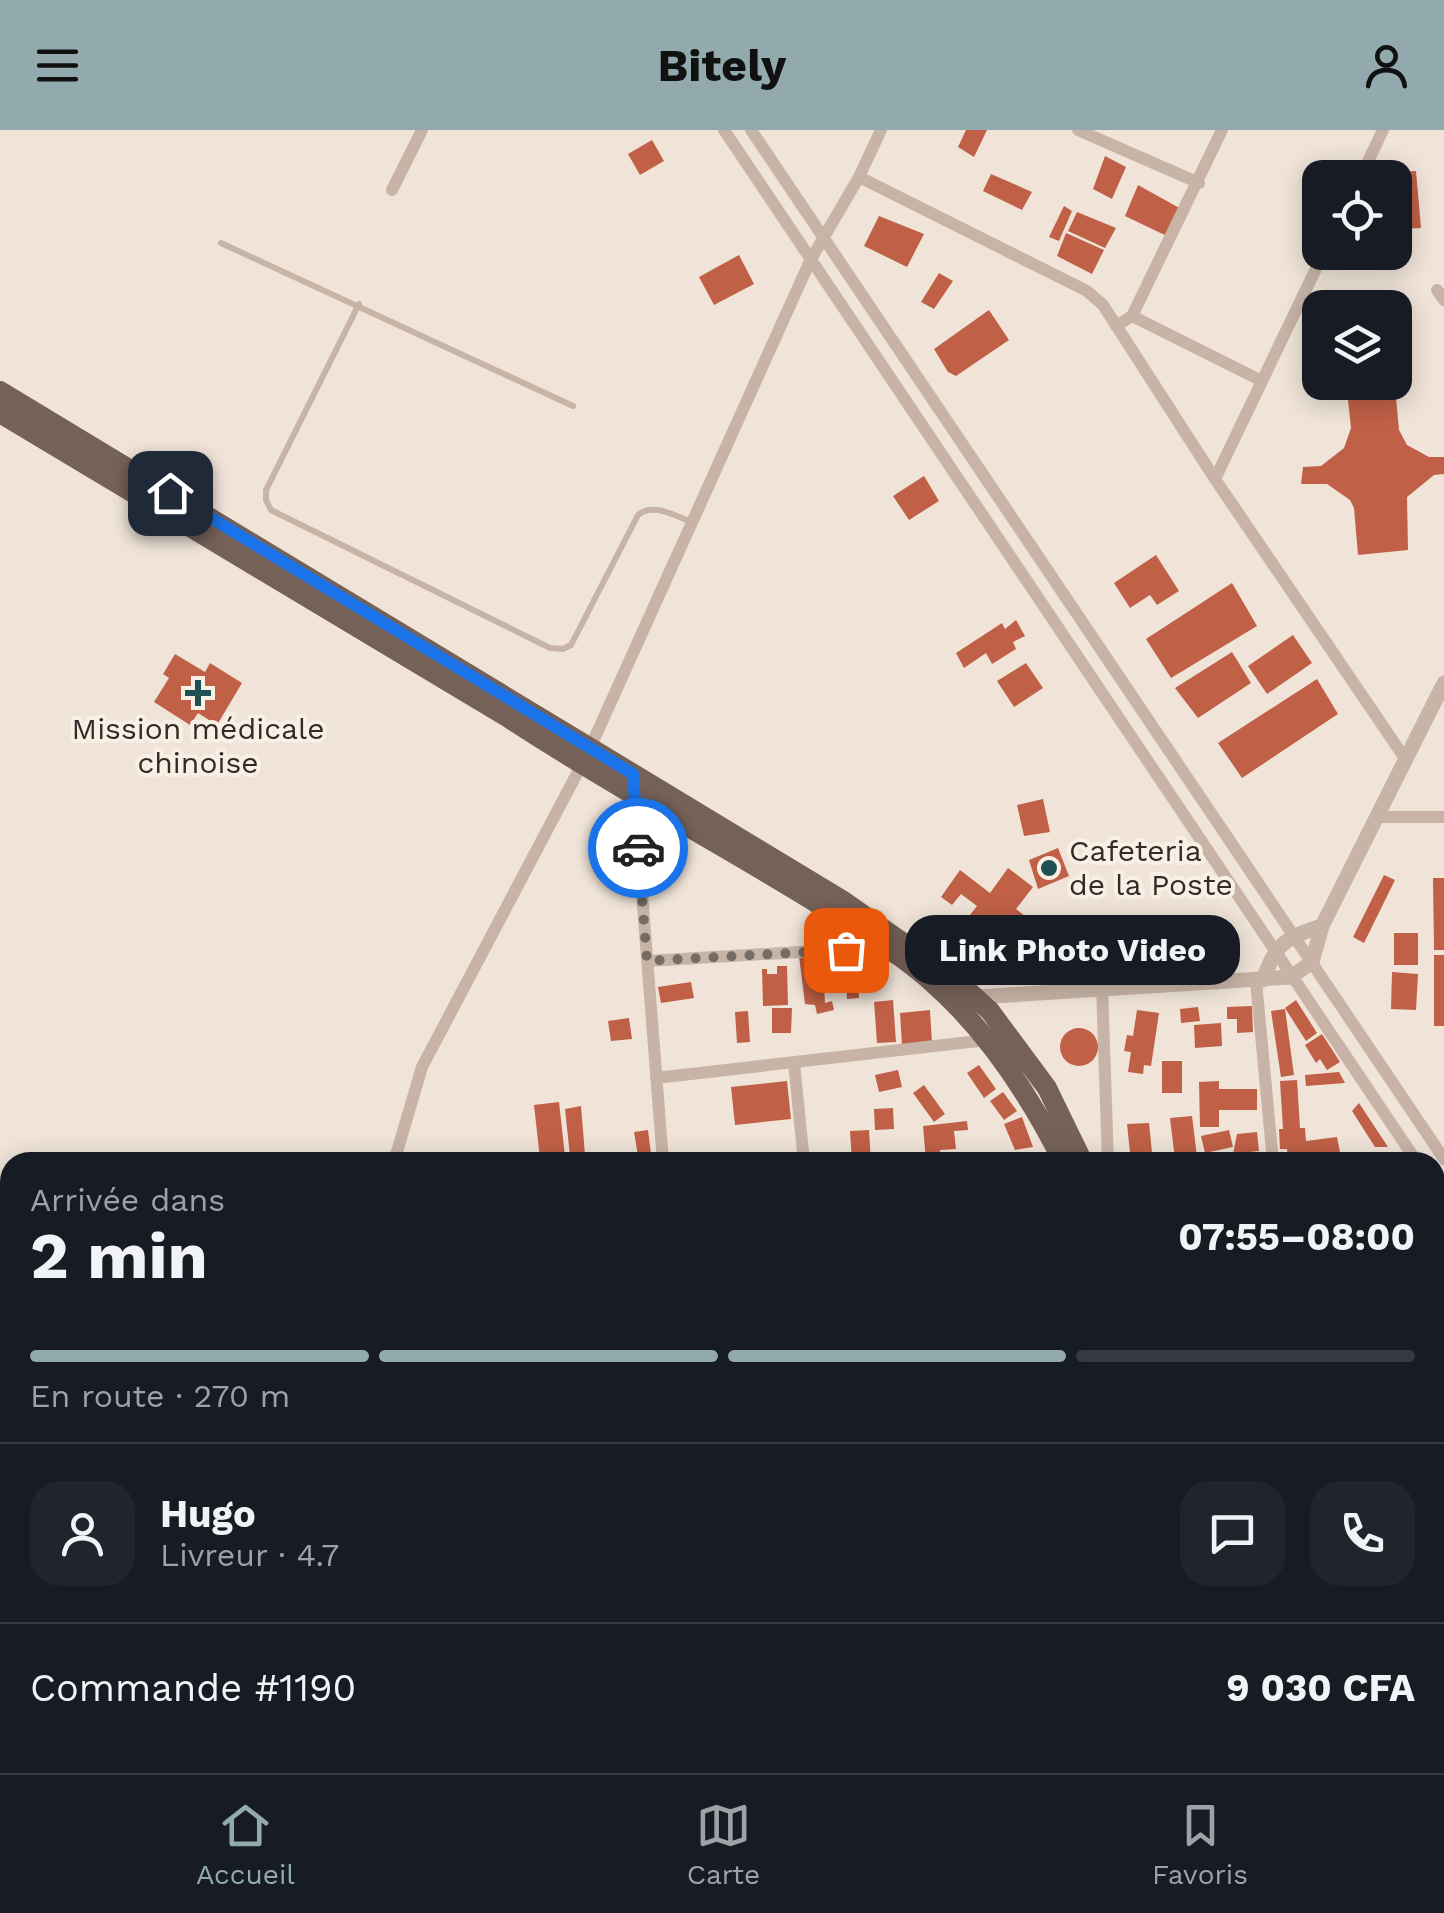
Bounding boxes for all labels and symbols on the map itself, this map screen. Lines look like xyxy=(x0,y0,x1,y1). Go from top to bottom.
pin xyxy=(128,451,213,536)
marker: Mission médicale chinoise xyxy=(185,680,211,706)
place label: Mission médicale chinoise xyxy=(72,711,324,780)
courier xyxy=(588,798,688,898)
place label: Cafeteria de la Poste xyxy=(1069,833,1233,902)
marker: Cafeteria de la Poste xyxy=(1038,857,1060,879)
pin xyxy=(804,908,889,993)
callout: Link Photo Video xyxy=(906,915,1241,985)

